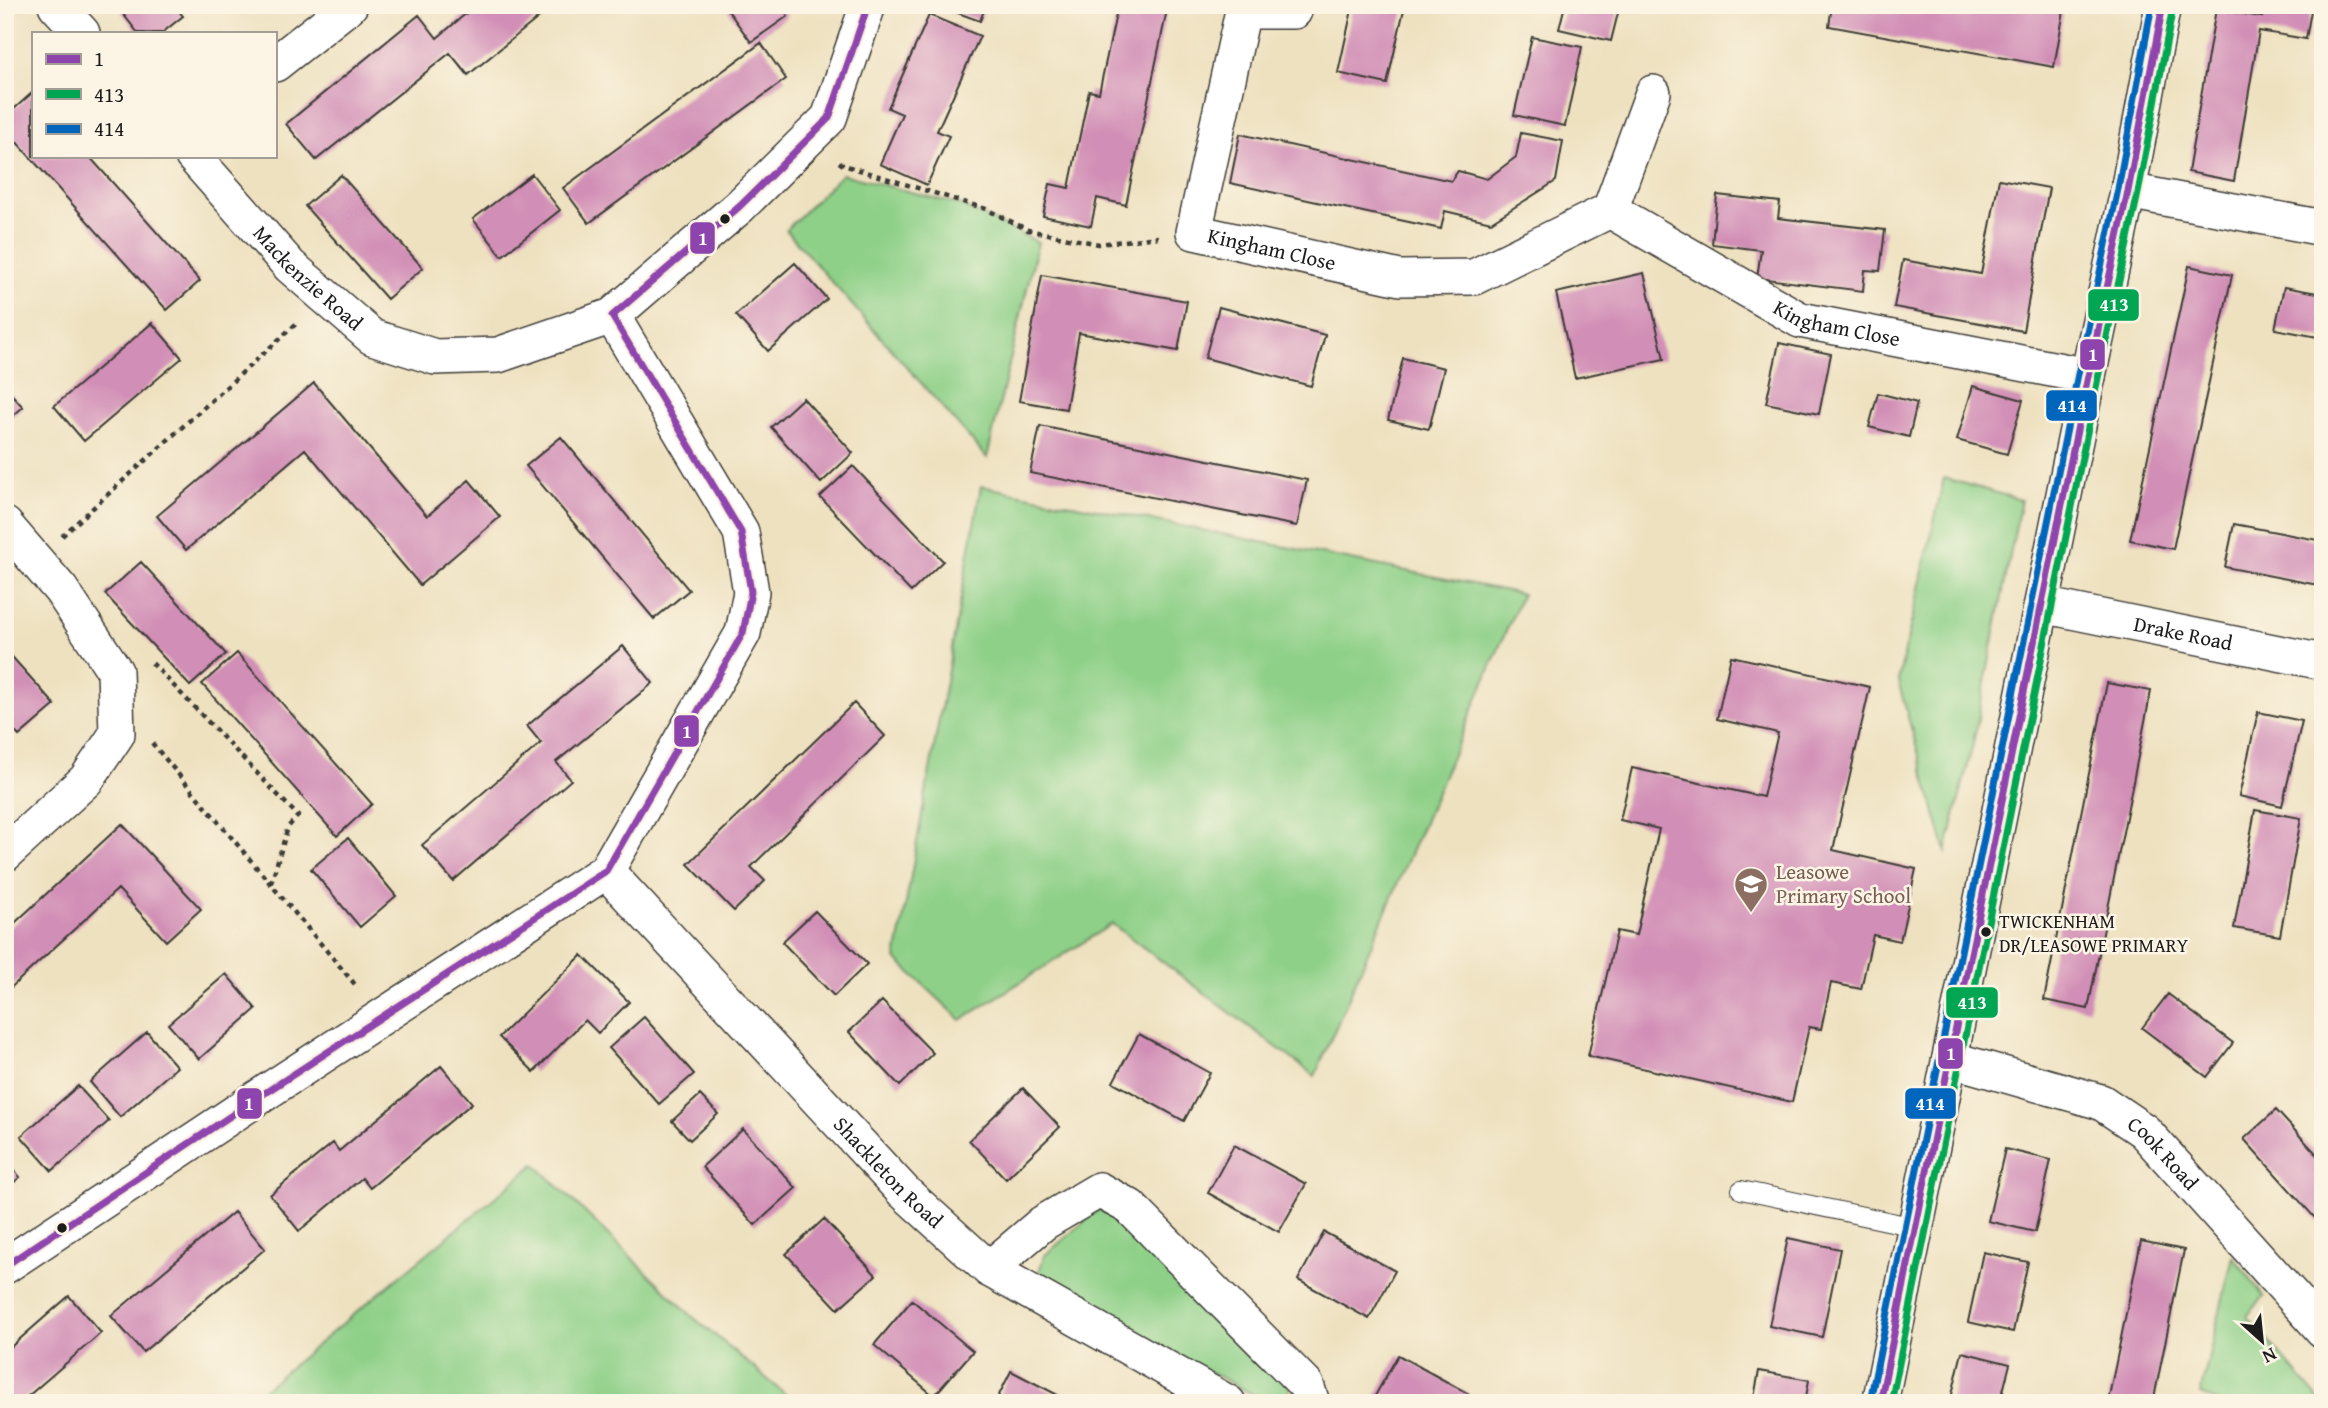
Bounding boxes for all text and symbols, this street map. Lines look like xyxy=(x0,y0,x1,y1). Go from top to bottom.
legend xyxy=(32,32,276,158)
text: 1 xyxy=(94,43,104,74)
text: 413 xyxy=(94,79,124,110)
text: 414 xyxy=(94,113,124,144)
unlabelled marker xyxy=(718,212,732,226)
street label: Mackenzie Road xyxy=(246,218,371,338)
street label: Kingham Close xyxy=(1205,220,1339,278)
line badge: 1 xyxy=(689,221,716,255)
text: 1 xyxy=(698,224,708,252)
line badge: 413 xyxy=(2087,288,2140,322)
text: 413 xyxy=(2099,290,2129,318)
street label: Kingham Close xyxy=(1768,292,1903,354)
line badge: 1 xyxy=(2079,338,2106,371)
text: 1 xyxy=(2088,340,2098,368)
line badge: 414 xyxy=(2045,389,2098,422)
text: 414 xyxy=(2057,391,2087,419)
street label: Drake Road xyxy=(2131,608,2236,658)
line badge: 1 xyxy=(673,714,700,748)
text: 1 xyxy=(682,717,692,745)
place label: Leasowe Primary School xyxy=(1776,856,1911,911)
school or university icon: Leasowe Primary School xyxy=(1732,865,1770,914)
place label: TWICKENHAM DR/LEASOWE PRIMARY xyxy=(1999,907,2189,959)
marker: TWICKENHAM DR/LEASOWE PRIMARY xyxy=(1979,925,1993,939)
line badge: 413 xyxy=(1945,986,1999,1019)
text: 413 xyxy=(1957,988,1987,1016)
line badge: 1 xyxy=(1937,1037,1964,1070)
text: 1 xyxy=(1946,1039,1956,1067)
line badge: 1 xyxy=(236,1087,263,1120)
line badge: 414 xyxy=(1904,1087,1957,1120)
text: 1 xyxy=(244,1089,254,1117)
text: 414 xyxy=(1915,1089,1945,1117)
street label: Cook Road xyxy=(2122,1108,2207,1198)
street label: Shackleton Road xyxy=(826,1109,951,1236)
unlabelled marker xyxy=(55,1221,69,1235)
north arrow xyxy=(2226,1306,2296,1376)
text: N xyxy=(2257,1341,2282,1372)

